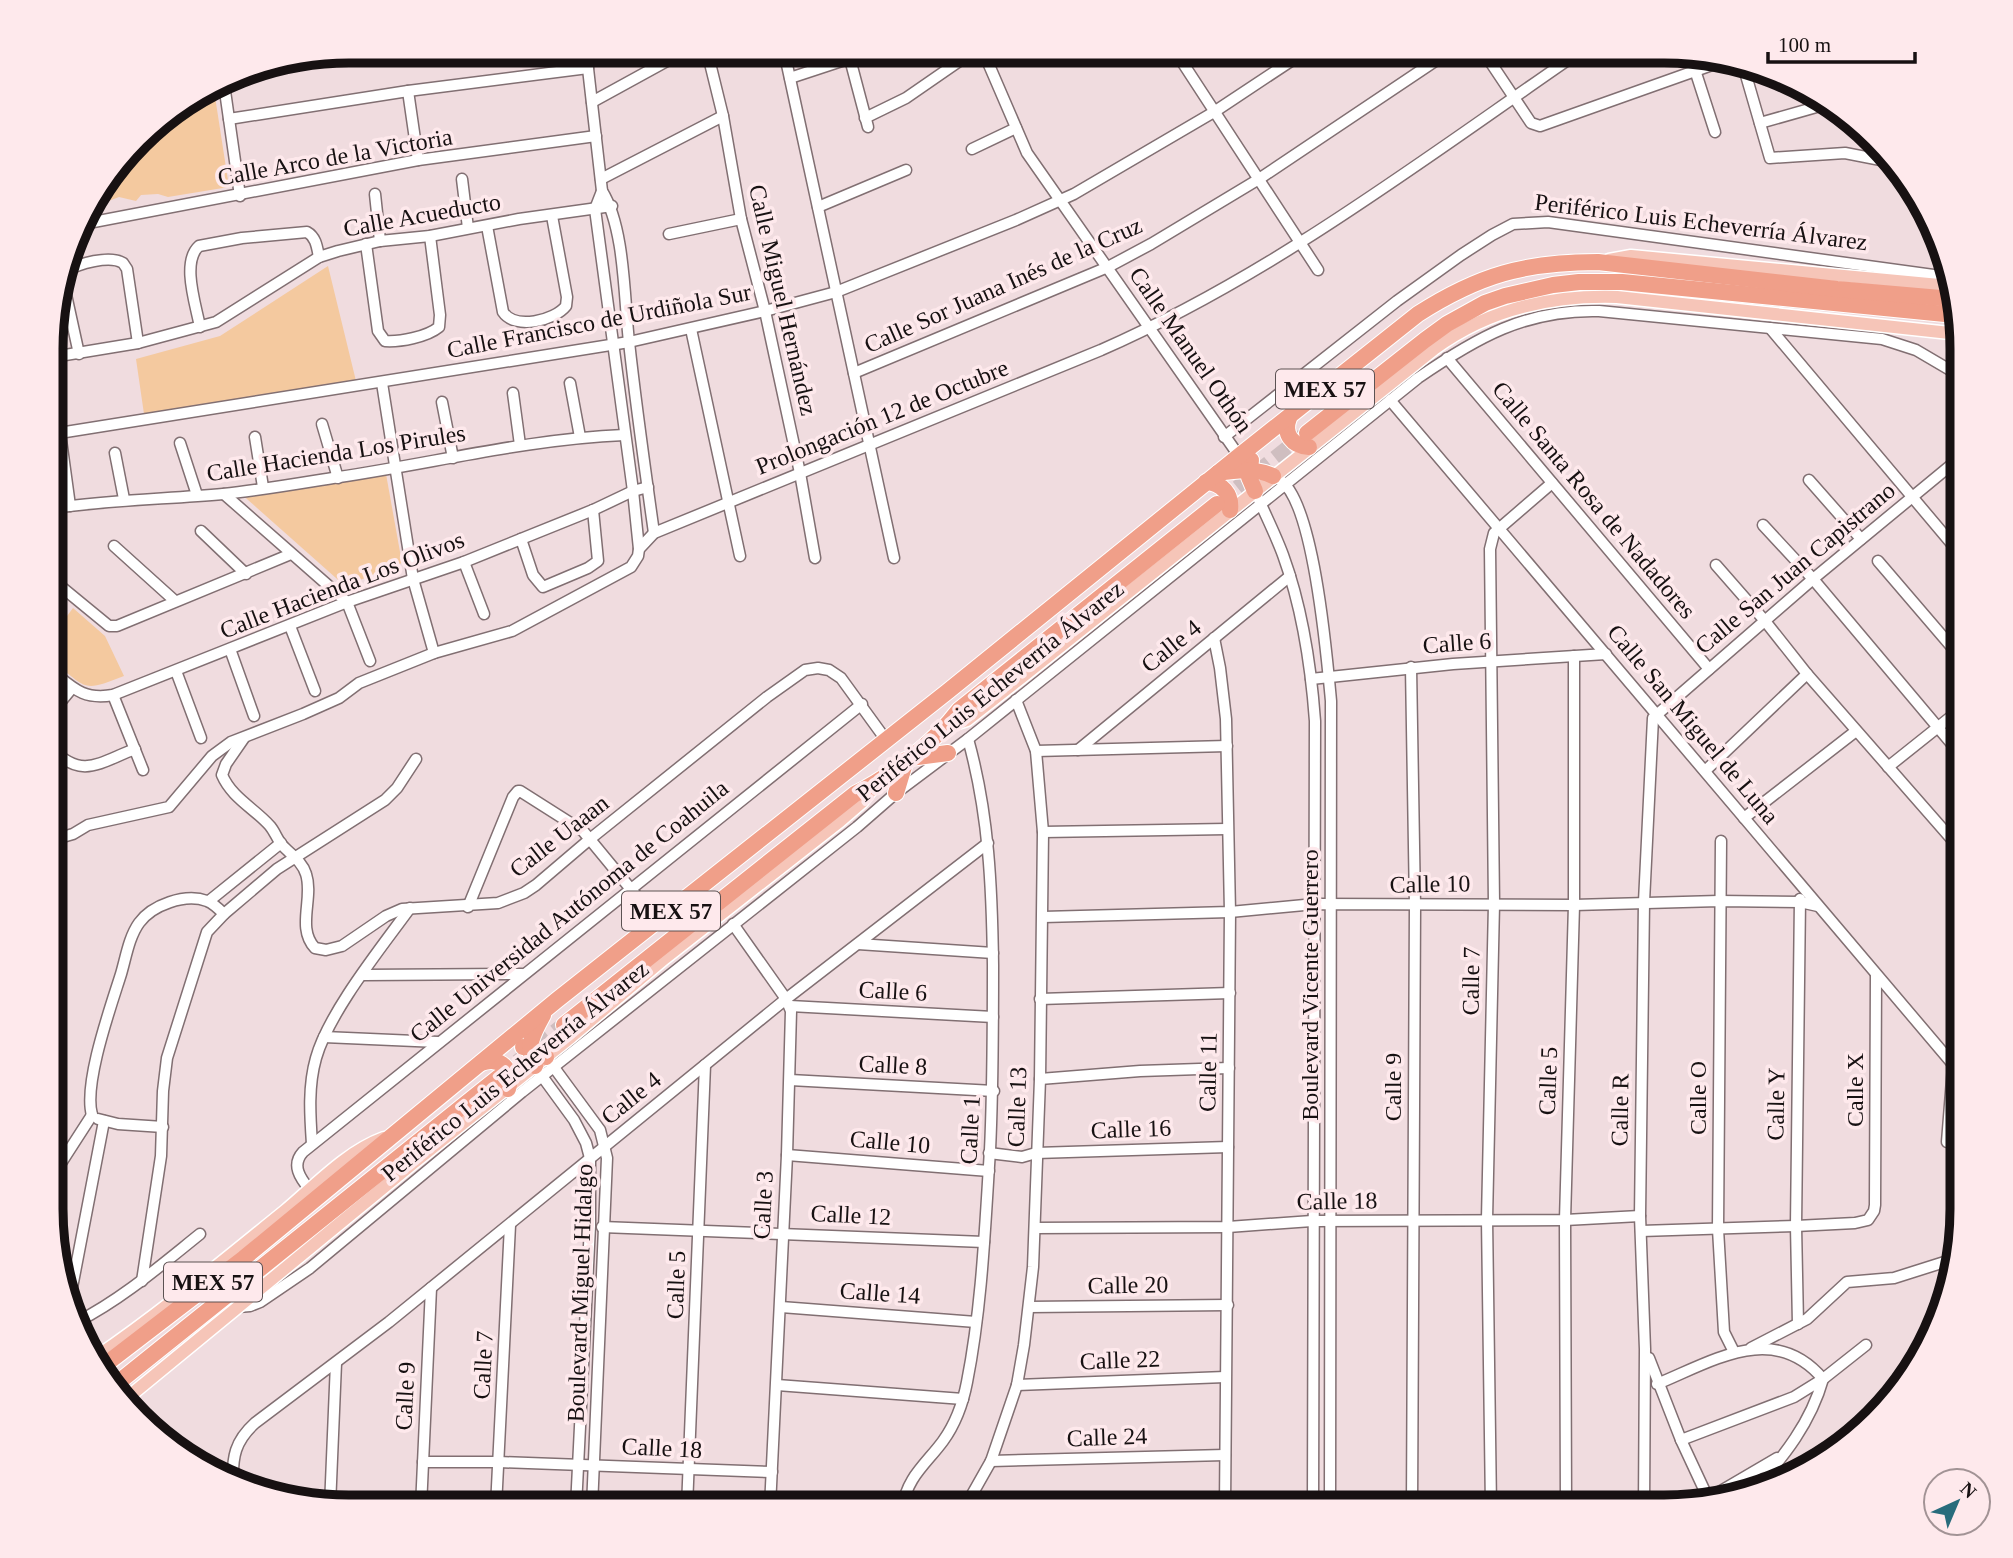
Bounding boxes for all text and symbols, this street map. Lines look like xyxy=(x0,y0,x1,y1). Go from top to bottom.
scale bar xyxy=(1768,21,1915,65)
text: 100 m xyxy=(1778,33,1831,57)
street label: Calle Arco de la Victoria xyxy=(216,123,455,190)
street label: Calle Miguel Hernández xyxy=(744,182,822,418)
street label: Calle Acueducto xyxy=(341,188,503,242)
street label: Periférico Luis Echeverría Álvarez xyxy=(1533,189,1869,255)
street label: Calle Sor Juana Inés de la Cruz xyxy=(860,212,1146,358)
street label: Calle Manuel Othón xyxy=(1124,262,1258,438)
street label: Calle Francisco de Urdiñola Sur xyxy=(445,279,753,363)
street label: Prolongación 12 de Octubre xyxy=(752,354,1012,480)
road number: MEX 57 xyxy=(1276,370,1374,408)
street label: Calle Santa Rosa de Nadadores xyxy=(1487,376,1701,624)
street label: Calle Hacienda Los Pirules xyxy=(205,420,467,486)
street label: Calle San Juan Capistrano xyxy=(1690,477,1900,659)
street label: Calle Hacienda Los Olivos xyxy=(216,526,468,644)
street label: Periférico Luis Echeverría Álvarez xyxy=(852,575,1128,807)
street label: Calle 4 xyxy=(1136,614,1206,678)
street label: Calle San Miguel de Luna xyxy=(1602,619,1784,829)
street label: Calle 6 xyxy=(1422,628,1492,658)
street label: Calle Universidad Autónoma de Coahuila xyxy=(405,774,733,1047)
street label: Calle Uaaan xyxy=(505,789,613,883)
street label: Boulevard Vicente Guerrero xyxy=(1297,849,1323,1121)
street label: Calle 10 xyxy=(1389,870,1471,898)
road number: MEX 57 xyxy=(622,891,720,930)
street label: Calle 7 xyxy=(1457,946,1485,1016)
street label: Periférico Luis Echeverría Álvarez xyxy=(377,955,653,1187)
street label: Calle 6 xyxy=(858,976,928,1006)
street label: Calle 11 xyxy=(1194,1032,1222,1112)
street label: Calle 5 xyxy=(1534,1046,1562,1116)
street label: Calle 8 xyxy=(858,1050,928,1080)
street label: Calle 9 xyxy=(1380,1053,1406,1121)
street label: Calle X xyxy=(1842,1053,1868,1127)
street label: Calle O xyxy=(1685,1061,1711,1135)
street label: Calle 4 xyxy=(596,1066,666,1130)
street label: Calle 13 xyxy=(1003,1066,1031,1148)
street label: Calle Y xyxy=(1762,1067,1790,1141)
street label: Calle R xyxy=(1606,1073,1634,1147)
street label: Calle 1 xyxy=(955,1095,985,1165)
street label: Calle 16 xyxy=(1090,1115,1172,1143)
street label: Calle 10 xyxy=(849,1126,931,1158)
street label: Boulevard Miguel Hidalgo xyxy=(562,1163,598,1423)
street label: Calle 3 xyxy=(748,1170,778,1240)
street label: Calle 18 xyxy=(1296,1187,1378,1215)
street label: Calle 12 xyxy=(810,1200,892,1230)
street label: Calle 5 xyxy=(662,1250,690,1320)
road number: MEX 57 xyxy=(164,1262,262,1302)
street label: Calle 20 xyxy=(1087,1271,1169,1299)
street label: Calle 14 xyxy=(839,1277,921,1309)
street label: Calle 7 xyxy=(468,1330,498,1400)
street label: Calle 22 xyxy=(1079,1346,1161,1374)
street label: Calle 9 xyxy=(390,1361,420,1431)
street label: Calle 24 xyxy=(1066,1423,1148,1451)
street label: Calle 18 xyxy=(621,1433,703,1463)
north arrow xyxy=(1922,1467,1992,1537)
text: N xyxy=(1956,1478,1981,1503)

